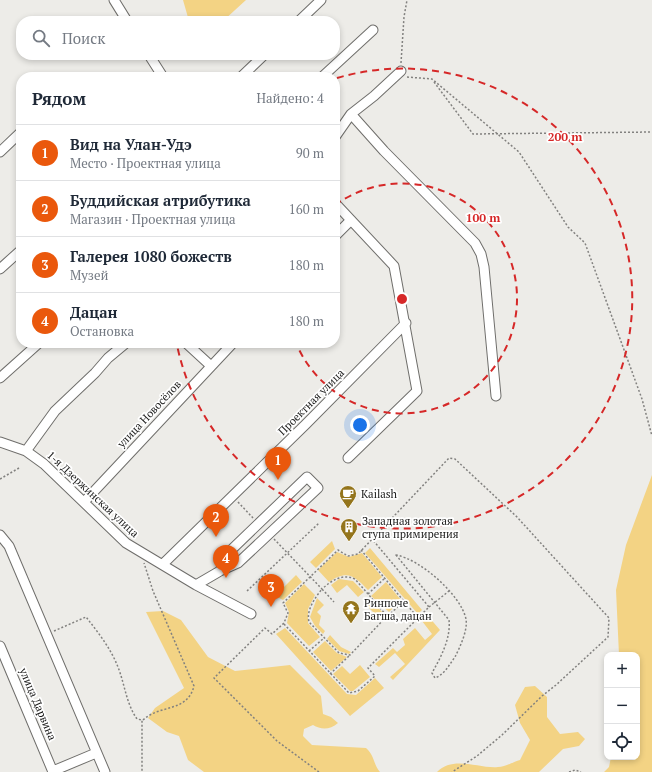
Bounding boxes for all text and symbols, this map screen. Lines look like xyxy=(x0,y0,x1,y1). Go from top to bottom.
search box xyxy=(16,16,340,60)
icon: search xyxy=(30,27,52,49)
text: Поиск xyxy=(62,28,105,48)
text: Рядом xyxy=(32,87,86,110)
text: Найдено: 4 xyxy=(257,89,324,107)
text: 200 m xyxy=(548,129,582,144)
text: Вид на Улан-Удэ xyxy=(70,134,192,154)
text: 1 xyxy=(41,144,49,162)
text: 90 m xyxy=(296,144,324,162)
text: Место · Проектная улица xyxy=(70,154,221,172)
text: Буддийская атрибутика xyxy=(70,190,251,210)
text: 2 xyxy=(41,200,49,218)
text: 160 m xyxy=(289,200,324,218)
text: Магазин · Проектная улица xyxy=(70,210,236,228)
text: 100 m xyxy=(466,210,500,225)
text: Галерея 1080 божеств xyxy=(70,246,232,266)
text: 3 xyxy=(41,256,49,274)
text: 180 m xyxy=(289,256,324,274)
text: Музей xyxy=(70,266,109,284)
centre of rings xyxy=(395,292,409,306)
text: Дацан xyxy=(70,302,118,322)
text: 4 xyxy=(41,312,49,330)
text: 180 m xyxy=(289,312,324,330)
text: Остановка xyxy=(70,322,134,340)
street label: Проектная улица xyxy=(275,366,347,438)
street label: улица Новосёлов xyxy=(113,377,184,451)
your location xyxy=(350,415,370,435)
pin: 1 xyxy=(265,447,291,480)
street label: 1-я Дзержинская улица xyxy=(44,448,142,540)
cafe icon: Kailash xyxy=(338,484,358,509)
place label: Kailash xyxy=(361,487,398,501)
pin: 2 xyxy=(203,504,229,537)
place label: Западная золотая ступа примирения xyxy=(362,514,459,541)
building icon: Западная золотая ступа примирения xyxy=(339,517,359,542)
pin: 4 xyxy=(213,545,239,578)
pin: 3 xyxy=(258,574,284,607)
place label: Ринпоче Багша, дацан xyxy=(364,596,432,623)
temple icon: Ринпоче Багша, дацан xyxy=(341,599,361,624)
map controls xyxy=(604,652,640,760)
button: + xyxy=(604,652,640,688)
street label: улица Дарвина xyxy=(16,665,60,743)
button: − xyxy=(604,688,640,724)
button: locate xyxy=(604,724,640,760)

